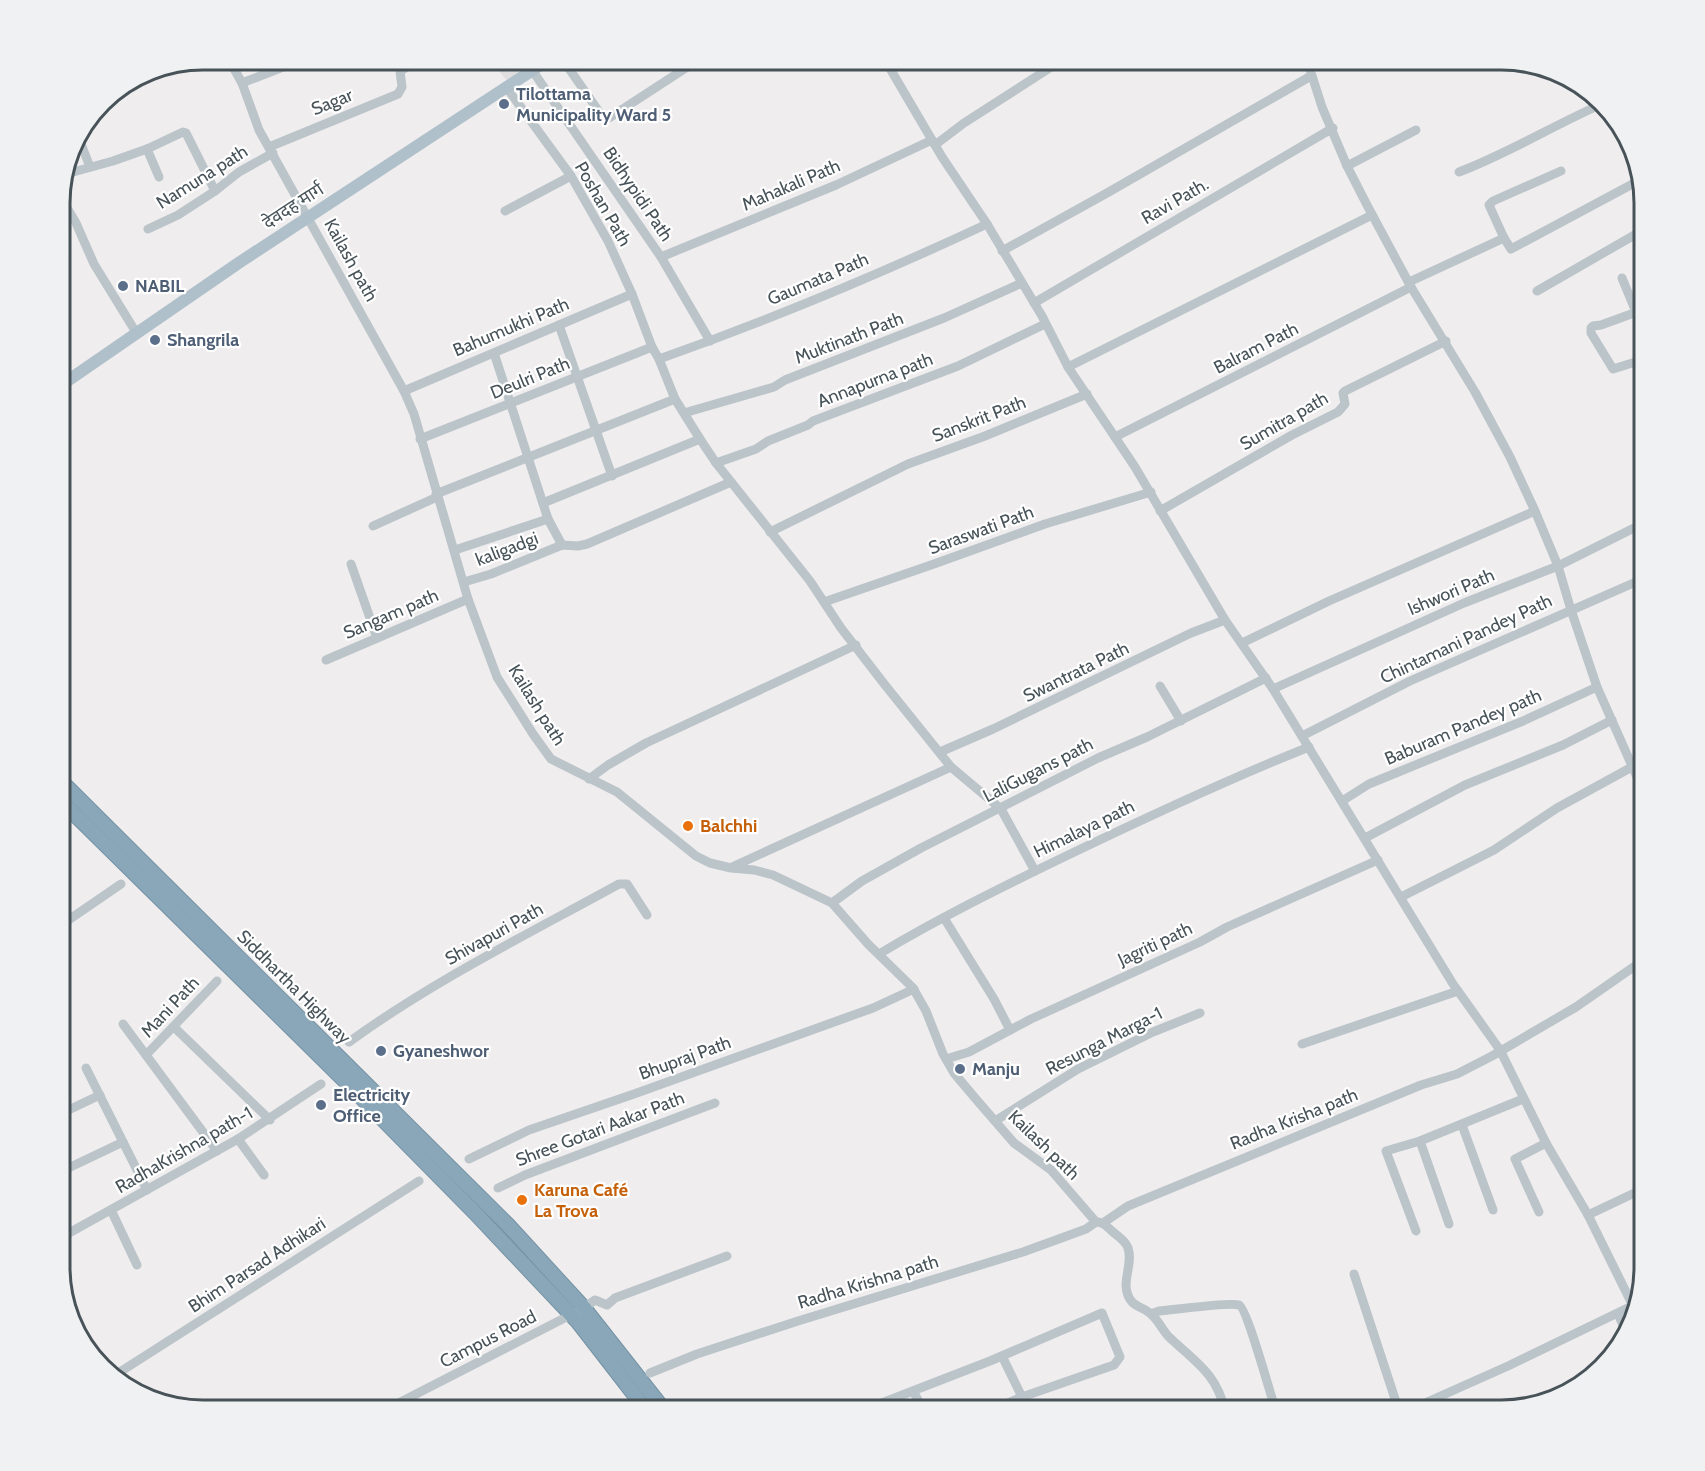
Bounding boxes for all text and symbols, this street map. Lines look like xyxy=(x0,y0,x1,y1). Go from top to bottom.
place label: Tilottama Municipality Ward 5 xyxy=(516,83,671,126)
street label: Sagar xyxy=(308,84,356,120)
marker: Tilottama Municipality Ward 5 xyxy=(497,97,511,111)
street label: Namuna path xyxy=(152,140,252,214)
street label: Bidhypidi Path xyxy=(598,143,678,245)
street label: Mahakali Path xyxy=(739,154,843,216)
street label: Poshan Path xyxy=(570,158,636,250)
street label: Ravi Path. xyxy=(1138,173,1212,229)
street label: देवदह मार्ग xyxy=(258,178,328,234)
street label: Kailash path xyxy=(319,215,383,305)
street label: Gaumata Path xyxy=(764,248,872,310)
place label: NABIL xyxy=(135,275,184,297)
marker: NABIL xyxy=(116,279,130,293)
street label: Bahumukhi Path xyxy=(450,293,572,361)
street label: Muktinath Path xyxy=(792,307,906,369)
street label: Balram Path xyxy=(1210,317,1302,379)
place label: Shangrila xyxy=(167,329,239,351)
marker: Shangrila xyxy=(148,333,162,347)
street label: Annapurna path xyxy=(814,348,936,412)
street label: Deulri Path xyxy=(487,352,573,404)
street label: Sumitra path xyxy=(1236,387,1332,455)
street label: Sanskrit Path xyxy=(929,391,1029,447)
street label: Saraswati Path xyxy=(925,501,1037,559)
street label: kaligadgi xyxy=(473,527,541,571)
street label: Ishwori Path xyxy=(1404,564,1498,620)
street label: Sangam path xyxy=(340,584,442,644)
street label: Chintamani Pandey Path xyxy=(1377,590,1555,688)
street label: Swantrata Path xyxy=(1019,637,1133,707)
street label: Kailash path xyxy=(504,661,570,749)
street label: Baburam Pandey path xyxy=(1381,684,1545,770)
street label: LaliGugans path xyxy=(979,733,1097,807)
street label: Himalaya path xyxy=(1030,795,1138,863)
place label: Balchhi xyxy=(700,815,757,837)
marker: Balchhi xyxy=(681,819,695,833)
street label: Shivapuri Path xyxy=(441,898,547,970)
street label: Jagriti path xyxy=(1113,917,1196,971)
street label: Siddhartha Highway xyxy=(232,925,356,1049)
street label: Mani Path xyxy=(136,972,204,1042)
street label: Resunga Marga-1 xyxy=(1042,1002,1166,1080)
street label: Bhupraj Path xyxy=(636,1031,734,1085)
place label: Gyaneshwor xyxy=(393,1040,489,1062)
marker: Gyaneshwor xyxy=(374,1044,388,1058)
place label: Manju xyxy=(972,1058,1020,1080)
marker: Manju xyxy=(953,1062,967,1076)
street label: Radha Krisha path xyxy=(1227,1083,1361,1155)
place label: Electricity Office xyxy=(333,1084,410,1127)
street label: Shree Gotari Aakar Path xyxy=(513,1087,687,1171)
marker: Electricity Office xyxy=(314,1098,328,1112)
street label: RadhaKrishna path-1 xyxy=(112,1102,256,1198)
street label: Kailash path xyxy=(1004,1105,1084,1185)
place label: Karuna Café La Trova xyxy=(534,1179,628,1222)
marker: Karuna Café La Trova xyxy=(515,1193,529,1207)
street label: Bhim Parsad Adhikari xyxy=(184,1212,330,1318)
street label: Radha Krishna path xyxy=(795,1250,941,1314)
street label: Campus Road xyxy=(436,1305,540,1373)

